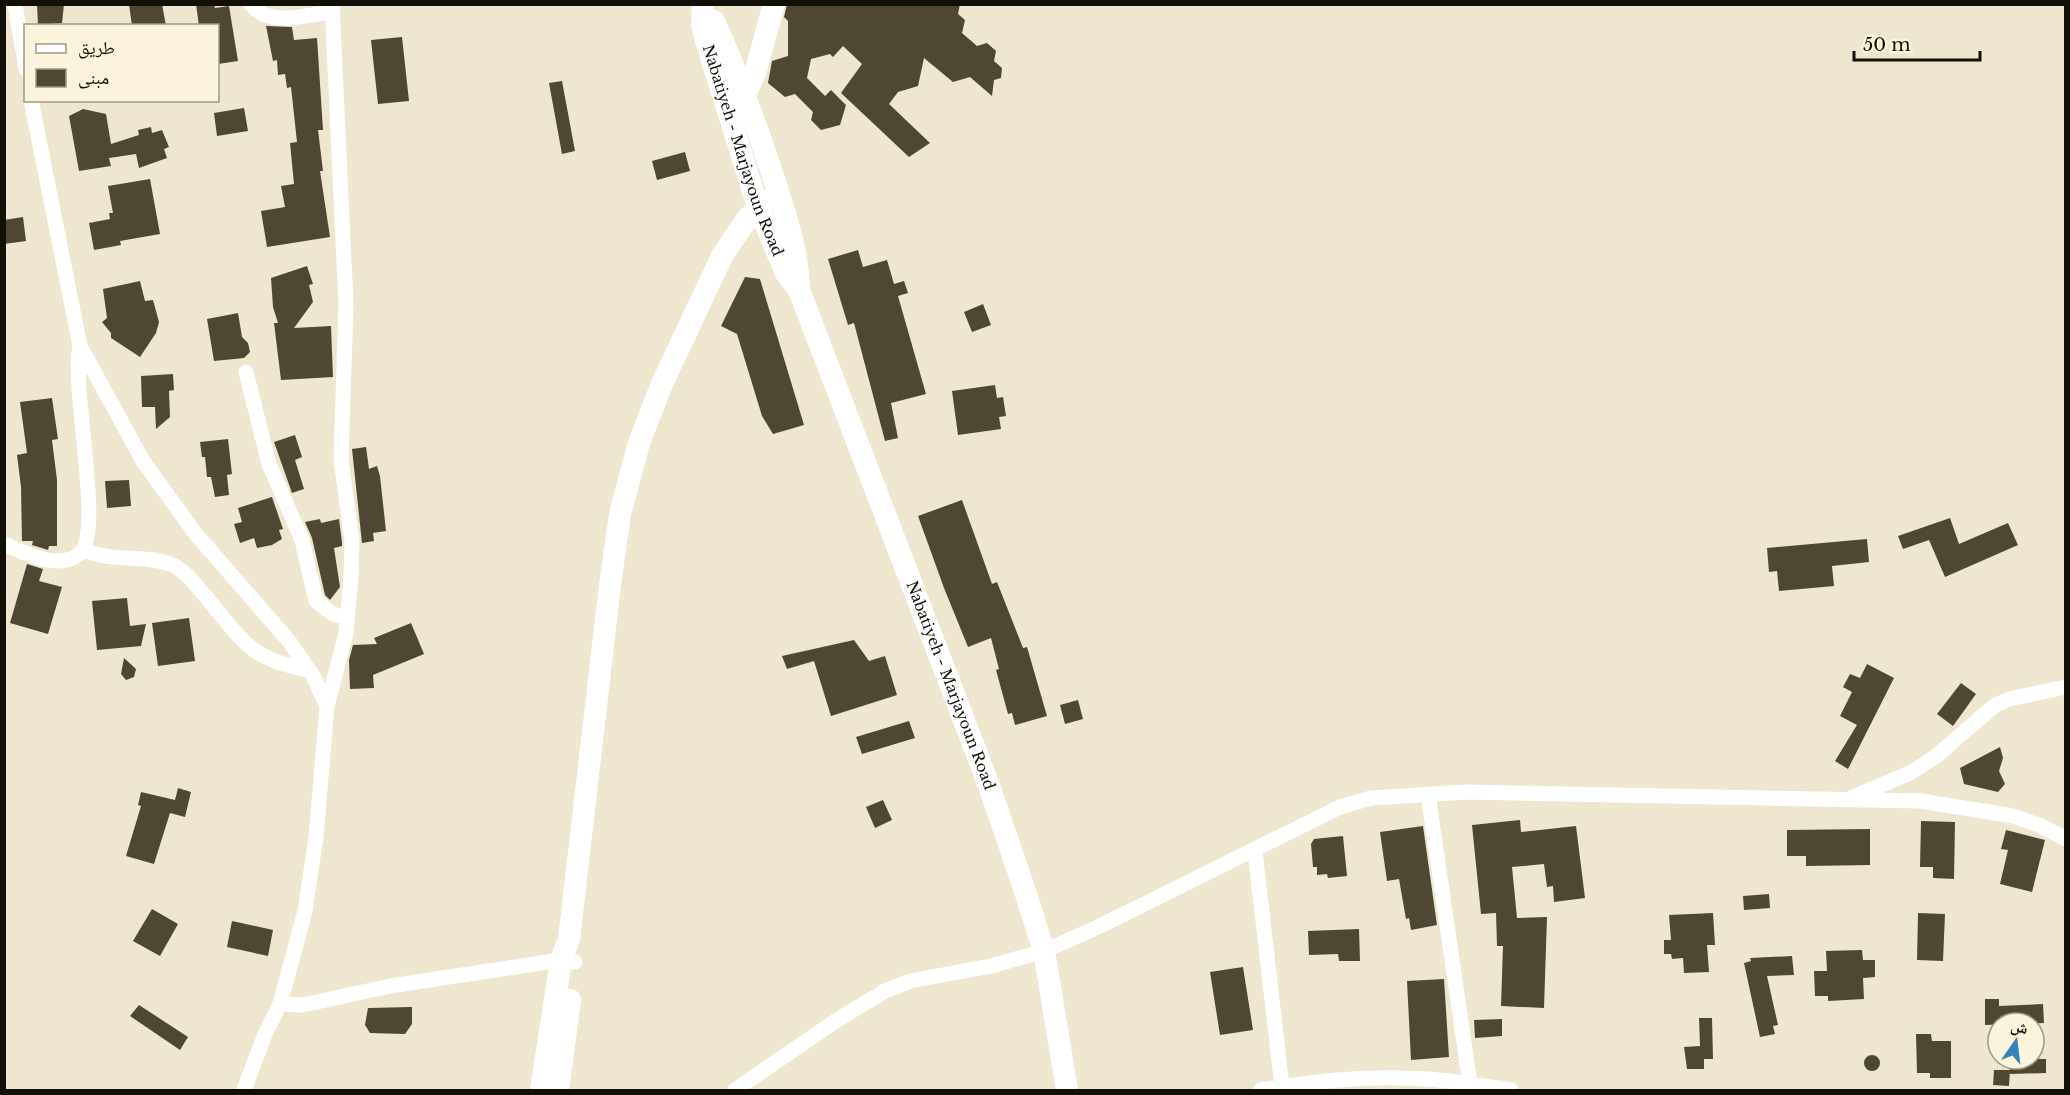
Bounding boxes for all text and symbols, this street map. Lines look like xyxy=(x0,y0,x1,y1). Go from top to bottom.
legend xyxy=(24,24,219,102)
scale bar xyxy=(1854,24,1980,62)
text: 50 m xyxy=(1863,34,1911,56)
text: طريق xyxy=(78,37,115,59)
street label: Nabatiyeh - Marjayoun Road xyxy=(699,42,788,259)
text: مبنى xyxy=(78,67,109,89)
street label: Nabatiyeh - Marjayoun Road xyxy=(902,578,1000,792)
north arrow xyxy=(1986,1011,2046,1071)
text: ش xyxy=(2009,1015,2030,1038)

